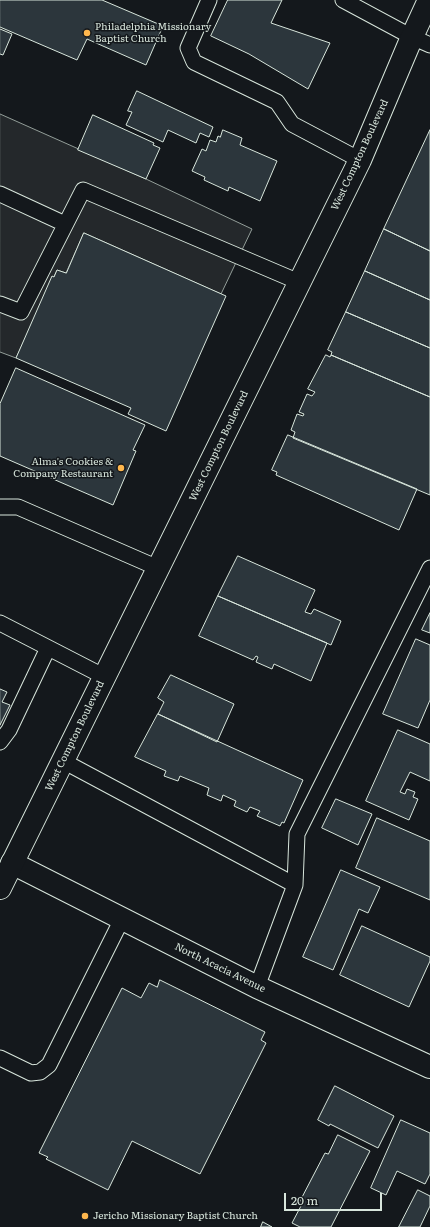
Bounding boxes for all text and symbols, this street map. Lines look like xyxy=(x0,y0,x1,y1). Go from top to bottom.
place label: Philadelphia Missionary Baptist Church xyxy=(95,21,211,44)
marker: Philadelphia Missionary Baptist Church xyxy=(82,28,92,38)
street label: West Compton Boulevard xyxy=(329,98,391,212)
street label: West Compton Boulevard xyxy=(187,389,251,503)
place label: Alma's Cookies & Company Restaurant xyxy=(13,456,113,480)
marker: Alma's Cookies & Company Restaurant xyxy=(116,463,126,473)
street label: West Compton Boulevard xyxy=(43,679,107,793)
street label: North Acacia Avenue xyxy=(173,941,267,995)
scale bar xyxy=(286,1185,384,1211)
text: 20 m xyxy=(291,1191,318,1209)
place label: Jericho Missionary Baptist Church xyxy=(93,1210,258,1222)
marker: Jericho Missionary Baptist Church xyxy=(80,1211,90,1221)

